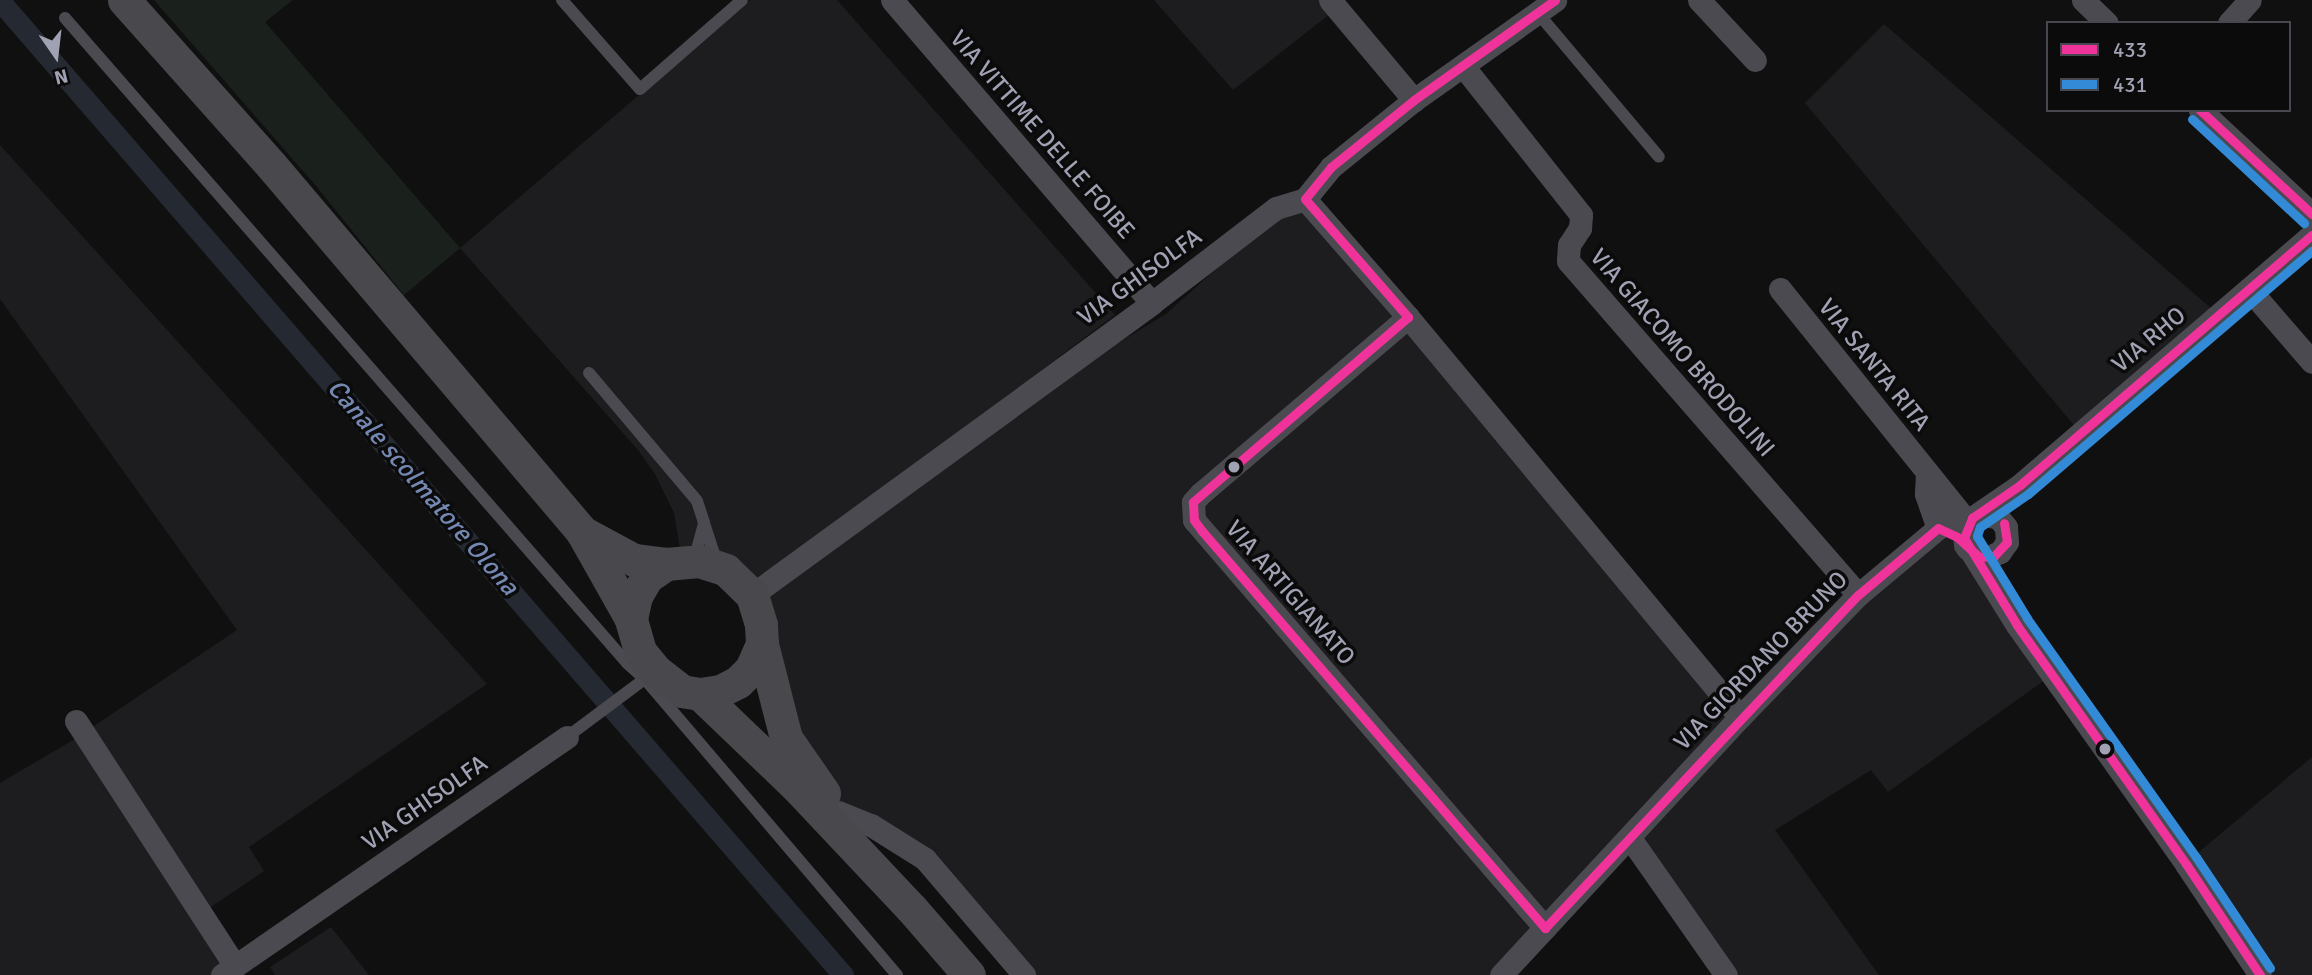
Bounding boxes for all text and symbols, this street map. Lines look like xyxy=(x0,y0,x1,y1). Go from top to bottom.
north arrow xyxy=(21,21,91,91)
legend xyxy=(2046,21,2291,112)
street label: VIA VITTIME DELLE FOIBE xyxy=(943,25,1141,245)
text: 433 xyxy=(2113,37,2147,63)
text: N xyxy=(52,63,70,90)
text: 431 xyxy=(2113,72,2147,98)
street label: VIA GHISOLFA xyxy=(1072,222,1208,332)
street label: VIA GIACOMO BRODOLINI xyxy=(1584,243,1780,463)
street label: VIA SANTA RITA xyxy=(1812,293,1936,437)
street label: VIA RHO xyxy=(2106,301,2192,379)
water label: Canale scolmatore Olona xyxy=(320,374,524,602)
unlabelled marker xyxy=(1227,460,1241,474)
street label: VIA ARTIGIANATO xyxy=(1219,515,1361,671)
street label: VIA GIORDANO BRUNO xyxy=(1668,566,1854,756)
unlabelled marker xyxy=(2098,742,2112,756)
street label: VIA GHISOLFA xyxy=(357,749,493,857)

